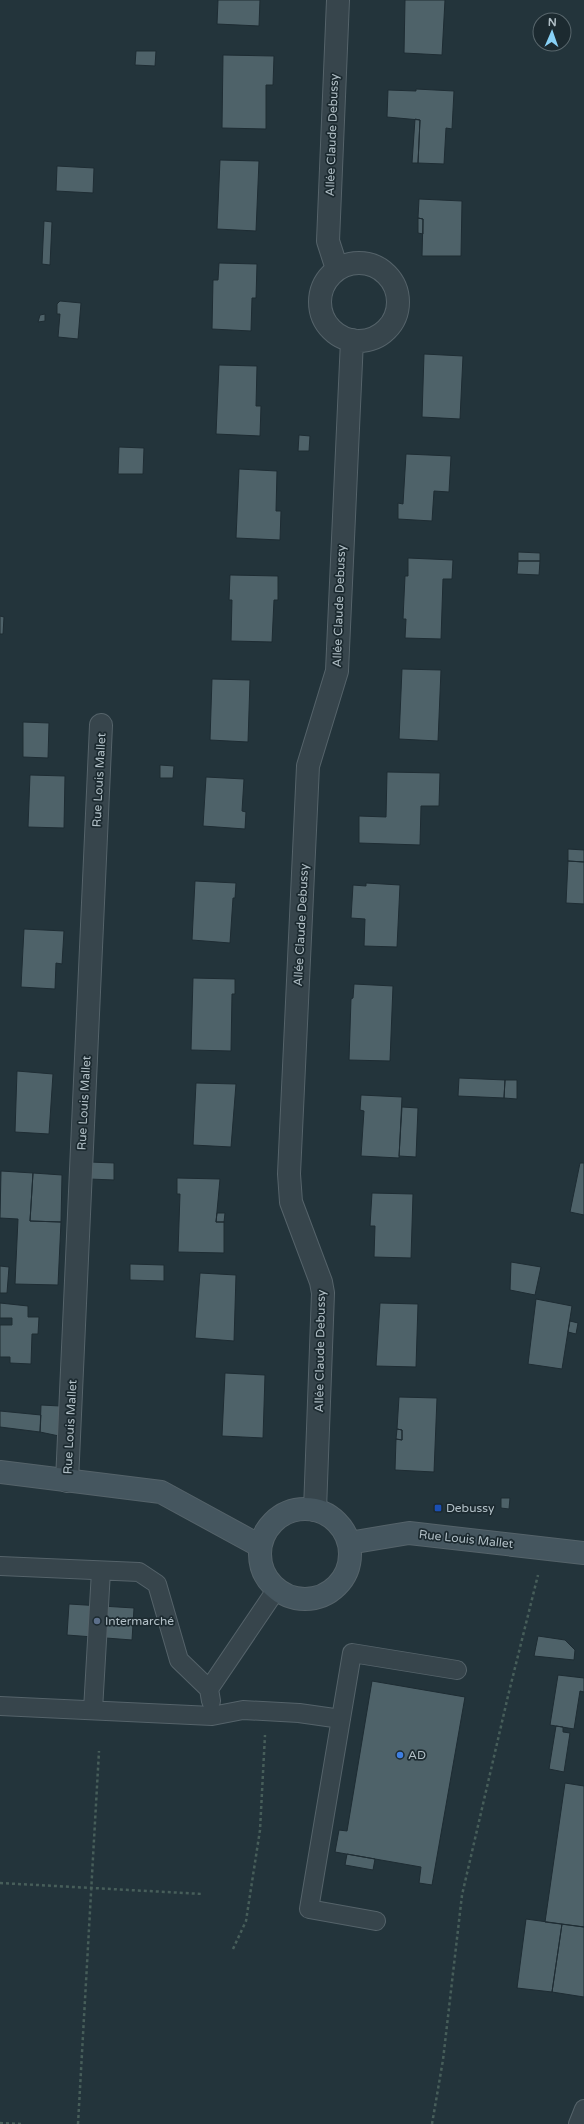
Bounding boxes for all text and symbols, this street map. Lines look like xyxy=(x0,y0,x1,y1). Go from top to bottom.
north arrow xyxy=(532,12,572,52)
text: N xyxy=(548,16,557,29)
street label: Allée Claude Debussy xyxy=(323,73,341,197)
street label: Allée Claude Debussy xyxy=(330,544,348,668)
street label: Rue Louis Mallet xyxy=(90,732,108,828)
street label: Allée Claude Debussy xyxy=(291,863,311,987)
street label: Rue Louis Mallet xyxy=(75,1055,93,1151)
street label: Allée Claude Debussy xyxy=(312,1289,328,1412)
street label: Rue Louis Mallet xyxy=(61,1379,79,1475)
place label: Debussy xyxy=(446,1501,495,1515)
marker: Debussy xyxy=(433,1503,443,1513)
street label: Rue Louis Mallet xyxy=(418,1527,514,1551)
place label: Intermarché xyxy=(105,1614,174,1628)
marker: Intermarché xyxy=(92,1616,102,1626)
place label: AD xyxy=(408,1748,426,1762)
marker: AD xyxy=(395,1750,405,1760)

